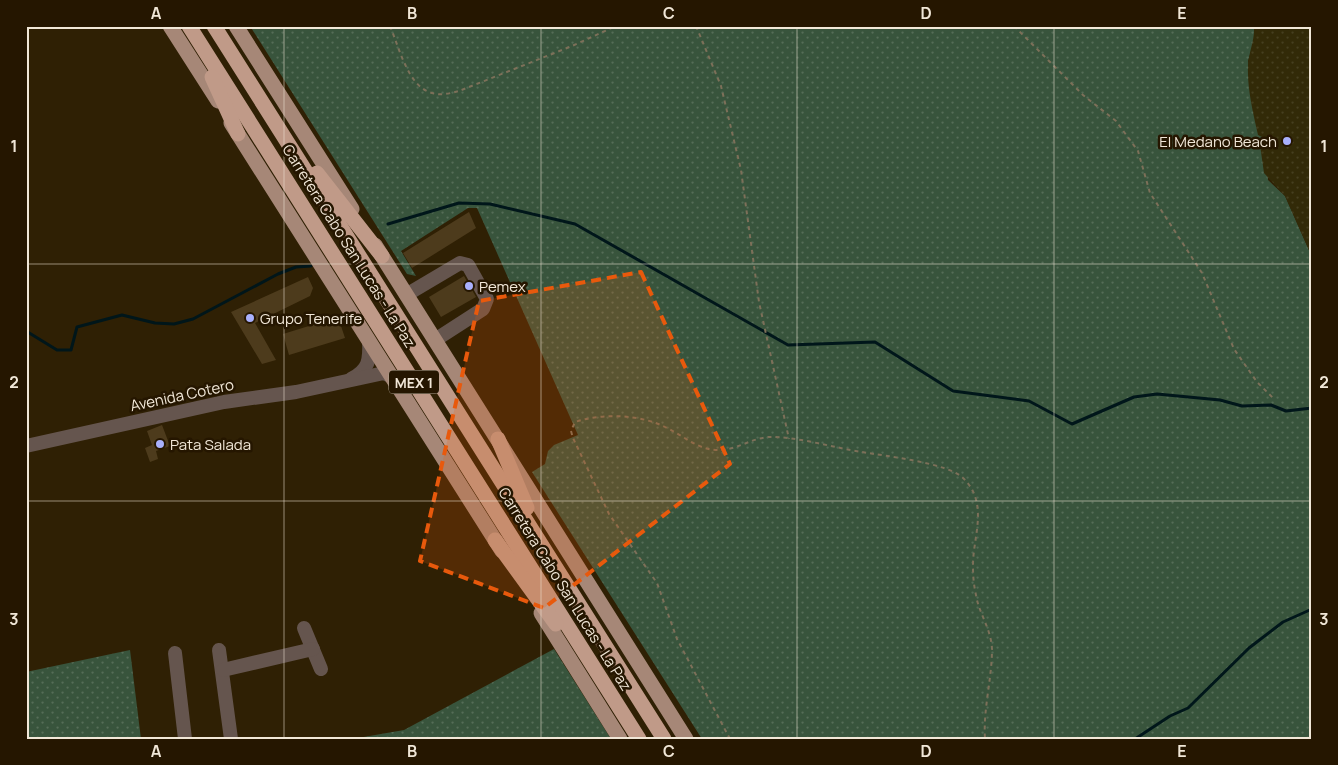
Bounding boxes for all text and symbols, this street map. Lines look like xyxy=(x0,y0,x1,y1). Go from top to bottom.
text: A xyxy=(151,2,162,24)
text: B xyxy=(407,2,417,24)
text: C xyxy=(663,2,675,24)
text: D xyxy=(920,2,932,24)
text: E xyxy=(1177,2,1187,24)
place label: El Medano Beach xyxy=(1159,131,1277,152)
text: 1 xyxy=(10,135,18,157)
marker: El Medano Beach xyxy=(1281,135,1293,147)
text: 1 xyxy=(1320,135,1328,157)
street label: Carretera Cabo San Lucas - La Paz xyxy=(278,140,420,352)
place label: Pemex xyxy=(479,276,526,297)
marker: Pemex xyxy=(463,280,475,292)
place label: Grupo Tenerife xyxy=(260,308,362,329)
marker: Grupo Tenerife xyxy=(244,312,256,324)
text: 2 xyxy=(9,371,19,393)
road number: MEX 1 xyxy=(389,371,439,394)
text: 2 xyxy=(1319,371,1329,393)
street label: Avenida Cotero xyxy=(128,374,236,416)
place label: Pata Salada xyxy=(170,434,251,455)
marker: Pata Salada xyxy=(154,438,166,450)
street label: Carretera Cabo San Lucas - La Paz xyxy=(494,483,636,695)
text: 3 xyxy=(9,608,19,630)
text: 3 xyxy=(1319,608,1329,630)
text: A xyxy=(151,740,162,762)
text: B xyxy=(407,740,417,762)
text: C xyxy=(663,740,675,762)
text: D xyxy=(920,740,932,762)
text: E xyxy=(1177,740,1187,762)

